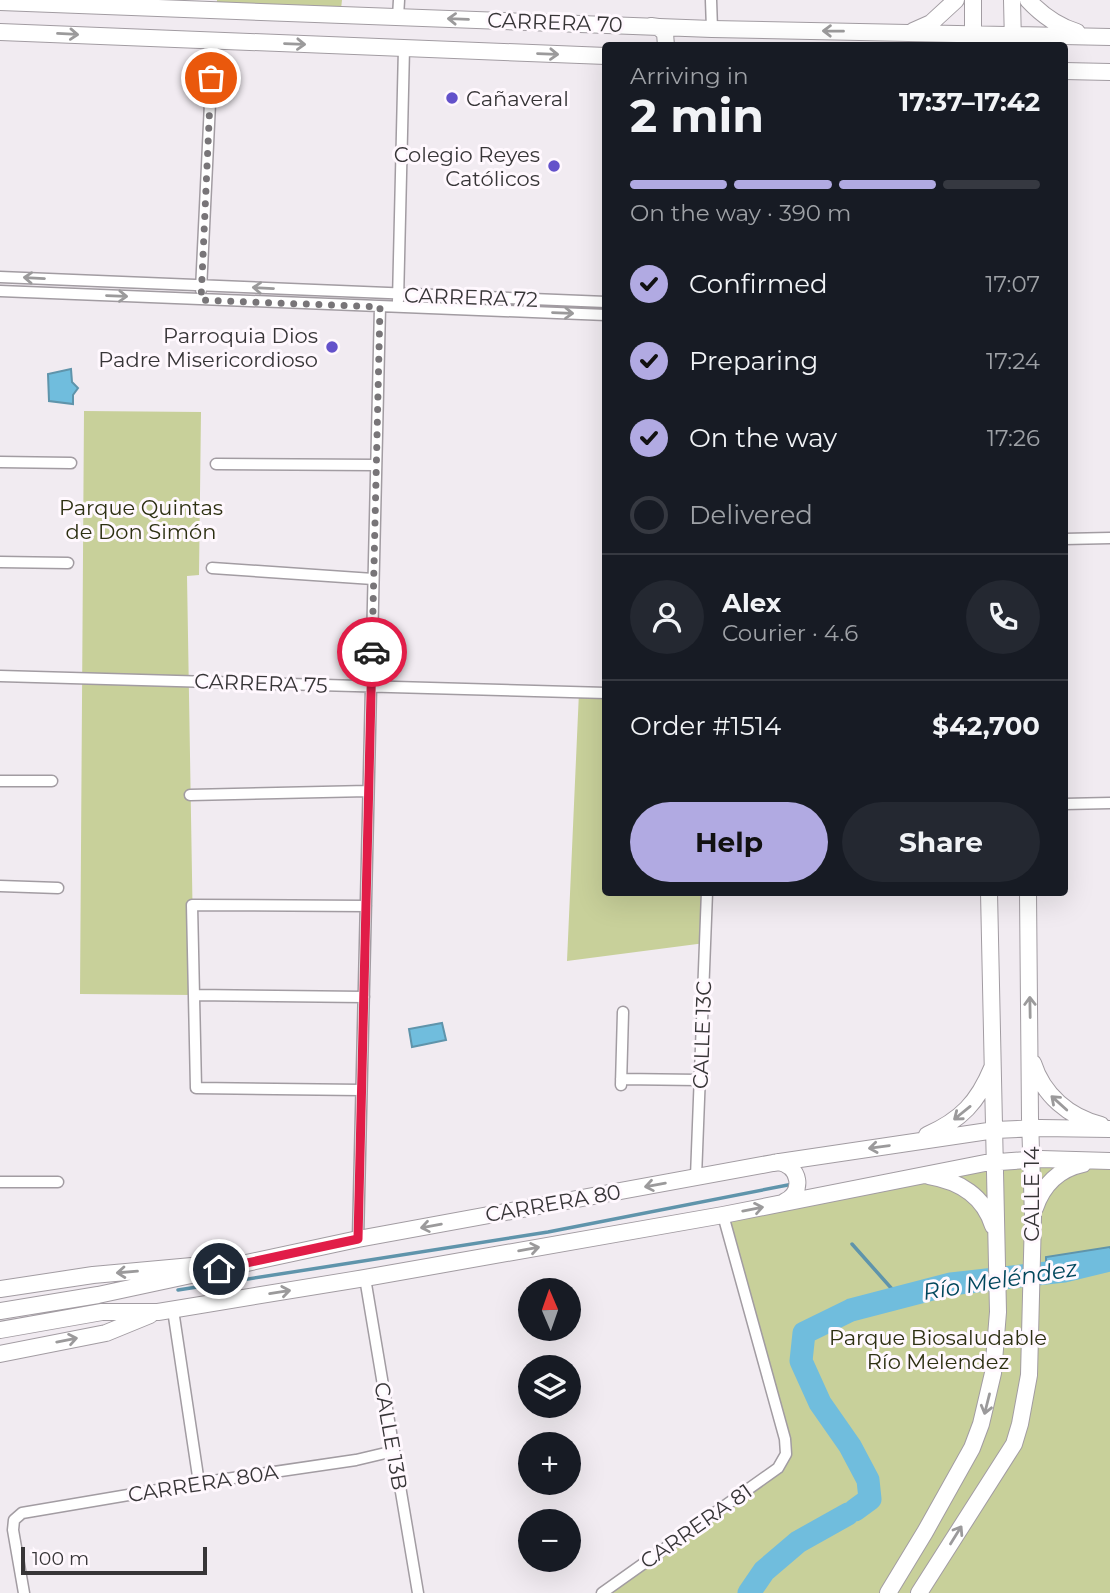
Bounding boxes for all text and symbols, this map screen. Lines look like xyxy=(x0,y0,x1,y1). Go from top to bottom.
street label: CARRERA 70 xyxy=(487,7,623,37)
one-way arrow xyxy=(447,13,470,26)
one-way arrow xyxy=(821,24,844,38)
one-way arrow xyxy=(56,28,79,41)
one-way arrow xyxy=(284,38,307,51)
one-way arrow xyxy=(536,47,559,61)
pin xyxy=(181,48,241,108)
icon: bag xyxy=(192,59,230,97)
text: Arriving in xyxy=(630,62,749,90)
place label: Cañaveral xyxy=(466,86,569,111)
text: 17:37–17:42 xyxy=(899,86,1040,118)
text: 2 min xyxy=(630,87,764,144)
marker: Cañaveral xyxy=(444,90,460,106)
place label: Colegio Reyes Católicos xyxy=(394,142,540,191)
marker: Colegio Reyes Católicos xyxy=(546,158,562,174)
text: On the way · 390 m xyxy=(630,199,852,227)
icon: check xyxy=(630,265,668,303)
text: Confirmed xyxy=(689,268,828,300)
text: 17:07 xyxy=(985,270,1040,298)
one-way arrow xyxy=(23,272,46,285)
one-way arrow xyxy=(252,282,275,295)
street label: CARRERA 72 xyxy=(404,282,538,312)
one-way arrow xyxy=(105,290,128,303)
one-way arrow xyxy=(551,307,574,320)
place label: Parroquia Dios Padre Misericordioso xyxy=(98,323,318,372)
marker: Parroquia Dios Padre Misericordioso xyxy=(324,339,340,355)
icon: check xyxy=(630,342,668,380)
text: Preparing xyxy=(689,345,818,377)
text: 17:24 xyxy=(986,347,1040,375)
icon: check xyxy=(630,419,668,457)
text: On the way xyxy=(689,422,837,454)
text: 17:26 xyxy=(987,424,1040,452)
park label: Parque Quintas de Don Simón xyxy=(59,495,223,544)
text: Delivered xyxy=(689,499,813,531)
button: person xyxy=(630,580,704,654)
button: phone xyxy=(966,580,1040,654)
text: Alex xyxy=(722,587,781,619)
courier xyxy=(337,617,407,687)
text: Courier · 4.6 xyxy=(722,619,858,647)
icon: car xyxy=(353,633,391,671)
street label: CARRERA 75 xyxy=(194,668,328,698)
text: Order #1514 xyxy=(630,710,781,742)
text: $42,700 xyxy=(932,710,1040,742)
button: Help xyxy=(630,802,828,882)
button: Share xyxy=(842,802,1040,882)
street label: CALLE 13C xyxy=(688,980,716,1089)
one-way arrow xyxy=(1023,996,1037,1019)
one-way arrow xyxy=(1050,1095,1068,1111)
one-way arrow xyxy=(954,1105,972,1121)
one-way arrow xyxy=(868,1141,891,1154)
street label: CALLE 14 xyxy=(1019,1146,1044,1242)
one-way arrow xyxy=(644,1178,667,1192)
street label: CARRERA 80 xyxy=(483,1179,623,1227)
one-way arrow xyxy=(741,1201,764,1215)
one-way arrow xyxy=(420,1220,443,1233)
pin xyxy=(189,1239,249,1299)
one-way arrow xyxy=(517,1242,540,1255)
icon: home xyxy=(200,1250,238,1288)
water label: Río Meléndez xyxy=(921,1254,1079,1306)
one-way arrow xyxy=(116,1266,138,1279)
north arrow xyxy=(518,1278,581,1340)
map controls xyxy=(518,1278,581,1572)
one-way arrow xyxy=(269,1285,291,1298)
park label: Parque Biosaludable Río Melendez xyxy=(829,1325,1047,1374)
one-way arrow xyxy=(55,1333,78,1347)
button: layers xyxy=(518,1355,581,1418)
street label: CALLE 13B xyxy=(369,1380,413,1492)
one-way arrow xyxy=(979,1392,993,1415)
button: + xyxy=(518,1432,581,1495)
street label: CARRERA 80A xyxy=(126,1459,281,1507)
street label: CARRERA 81 xyxy=(635,1478,757,1574)
button: − xyxy=(518,1509,581,1572)
one-way arrow xyxy=(949,1526,963,1546)
scale bar xyxy=(21,1544,206,1576)
text: 100 m xyxy=(32,1547,89,1570)

